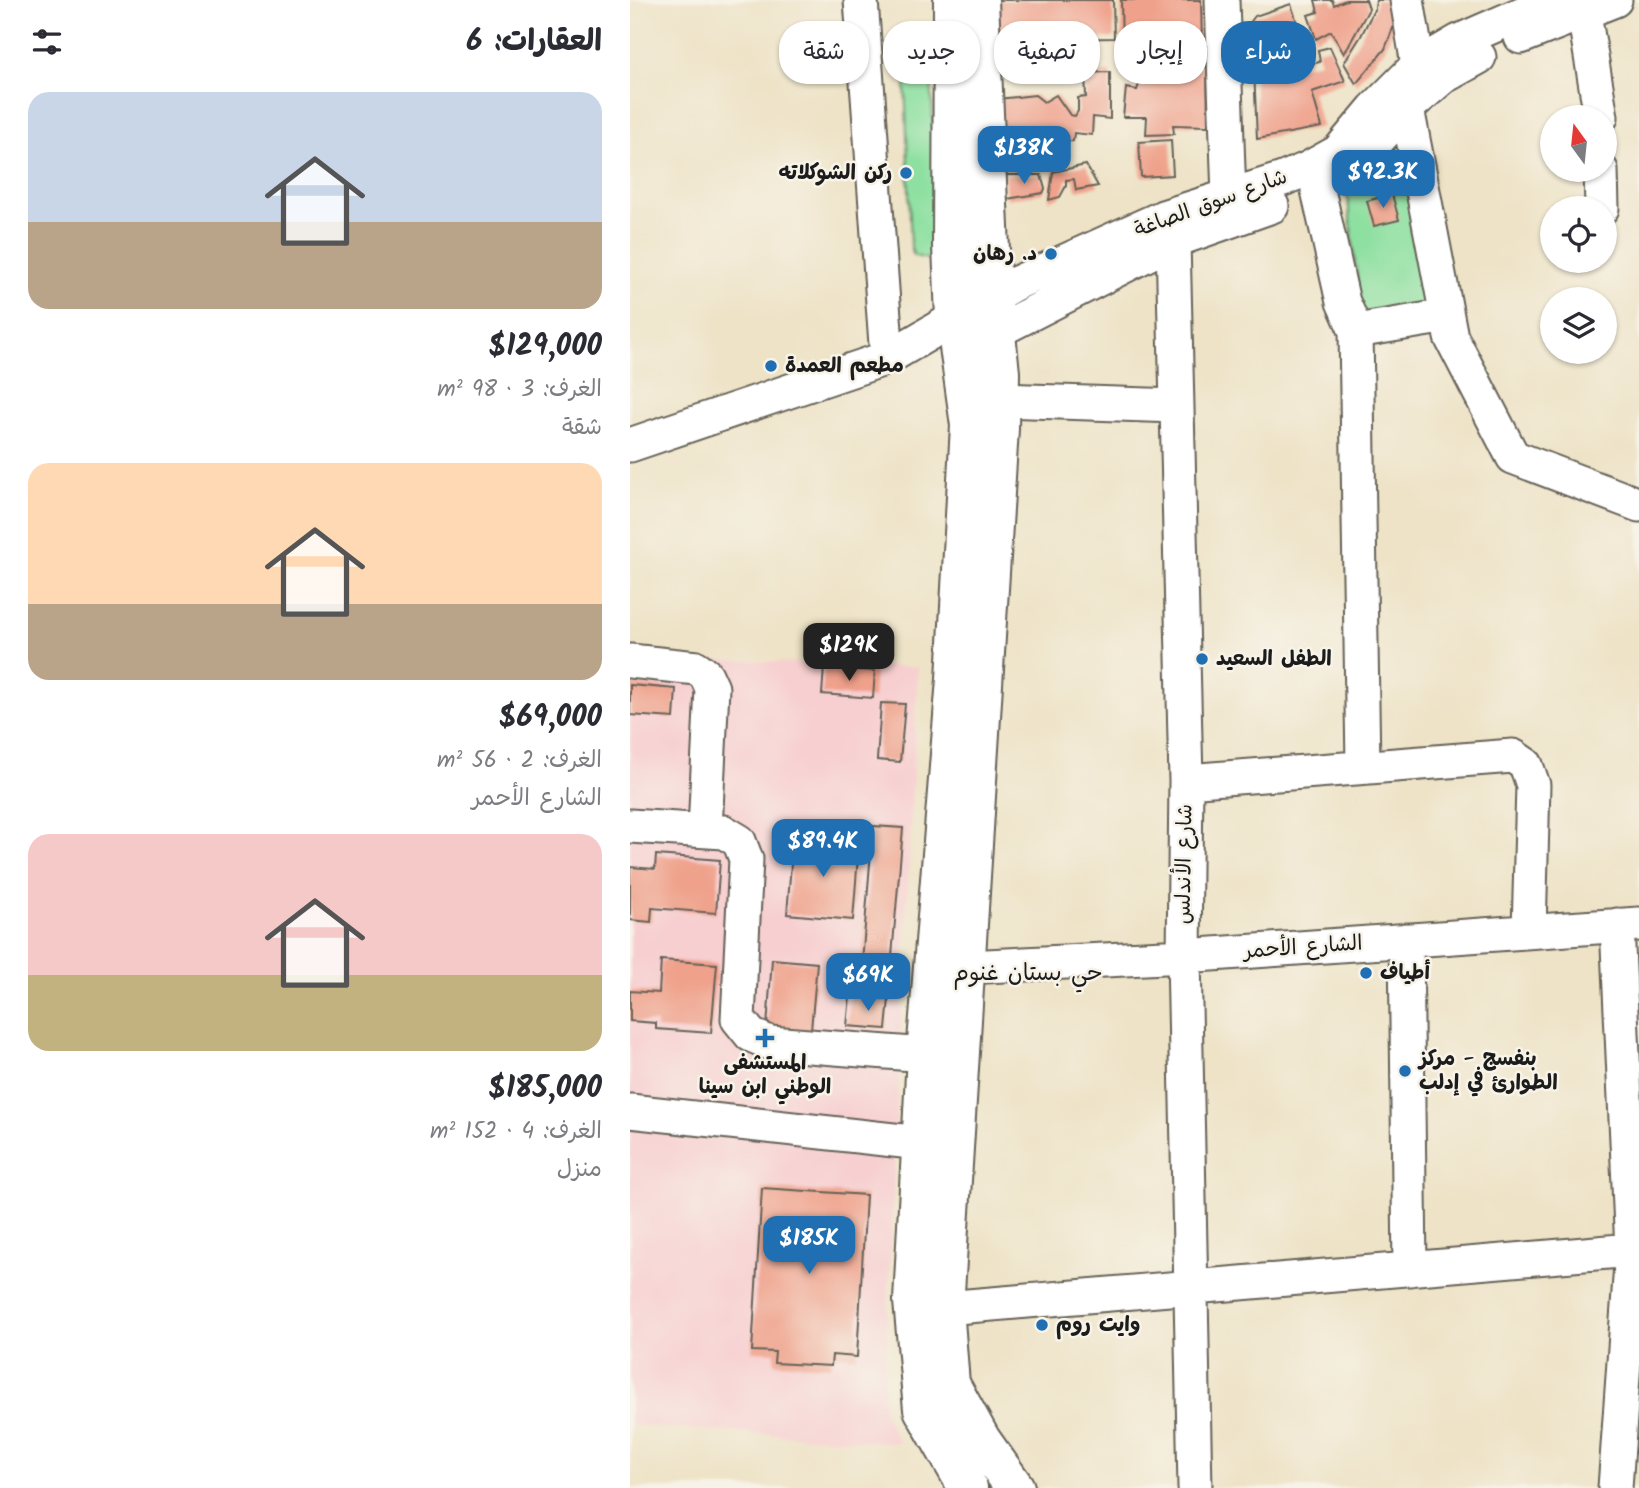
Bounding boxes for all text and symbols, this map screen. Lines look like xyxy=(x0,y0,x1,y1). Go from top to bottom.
text: العقارات: 6 xyxy=(466,18,602,66)
chip: شقة xyxy=(779,21,869,84)
chip: جديد xyxy=(883,21,980,84)
chip: تصفية xyxy=(994,21,1100,84)
chip: إيجار xyxy=(1114,21,1207,84)
chip: شراء xyxy=(1221,21,1316,84)
icon: filters xyxy=(28,23,66,61)
north arrow xyxy=(1540,105,1617,182)
map controls xyxy=(1540,105,1617,364)
pin: $138K xyxy=(975,127,1073,186)
text: $138K xyxy=(994,131,1054,167)
icon: home xyxy=(252,138,378,264)
pin: $92.3K xyxy=(1326,150,1440,210)
text: $92.3K xyxy=(1348,155,1418,191)
place label: ركن الشوكلاته xyxy=(779,157,892,190)
street label: شارع سوق الصاغة xyxy=(1130,161,1292,247)
marker: ركن الشوكلاته xyxy=(898,165,914,181)
button: locate xyxy=(1540,196,1617,273)
place label: د. رهان xyxy=(973,238,1037,271)
marker: د. رهان xyxy=(1043,246,1059,262)
button: layers xyxy=(1540,287,1617,364)
text: $129,000 xyxy=(488,323,602,371)
place label: مطعم العمدة xyxy=(785,350,904,383)
marker: مطعم العمدة xyxy=(763,358,779,374)
text: الغرف: 3 · 98 m² xyxy=(437,372,602,408)
text: شقة xyxy=(562,410,602,446)
icon: home xyxy=(252,509,378,635)
pin: $129K xyxy=(800,624,898,683)
text: $129K xyxy=(819,628,879,664)
place label: الطفل السعيد xyxy=(1216,643,1332,676)
marker: الطفل السعيد xyxy=(1194,651,1210,667)
text: $69,000 xyxy=(499,694,602,742)
text: الغرف: 2 · 56 m² xyxy=(437,743,602,779)
text: الشارع الأحمر xyxy=(471,781,602,817)
street label: شارع الأندلس xyxy=(1167,804,1203,924)
pin: $89.4K xyxy=(766,820,880,879)
text: $89.4K xyxy=(788,824,858,860)
icon: home xyxy=(252,880,378,1006)
street label: الشارع الأحمر xyxy=(1240,927,1364,969)
pin: $69K xyxy=(827,954,909,1013)
district label: حي بستان غنوم xyxy=(953,956,1103,993)
place label: أطياف xyxy=(1380,957,1430,990)
text: $69K xyxy=(842,958,894,994)
marker: أطياف xyxy=(1358,965,1374,981)
marker: المستشفى الوطني ابن سينا xyxy=(755,1028,775,1048)
place label: بنفسج - مركز الطوارئ في إدلب xyxy=(1417,1043,1558,1100)
place label: المستشفى الوطني ابن سينا xyxy=(699,1047,831,1105)
marker: بنفسج - مركز الطوارئ في إدلب xyxy=(1397,1063,1413,1079)
text: $185,000 xyxy=(488,1065,602,1113)
text: الغرف: 4 · 152 m² xyxy=(430,1114,602,1150)
text: منزل xyxy=(557,1152,602,1188)
pin: $185K xyxy=(760,1216,858,1276)
text: $185K xyxy=(779,1221,839,1257)
place label: وايت روم xyxy=(1056,1309,1141,1342)
marker: وايت روم xyxy=(1034,1317,1050,1333)

